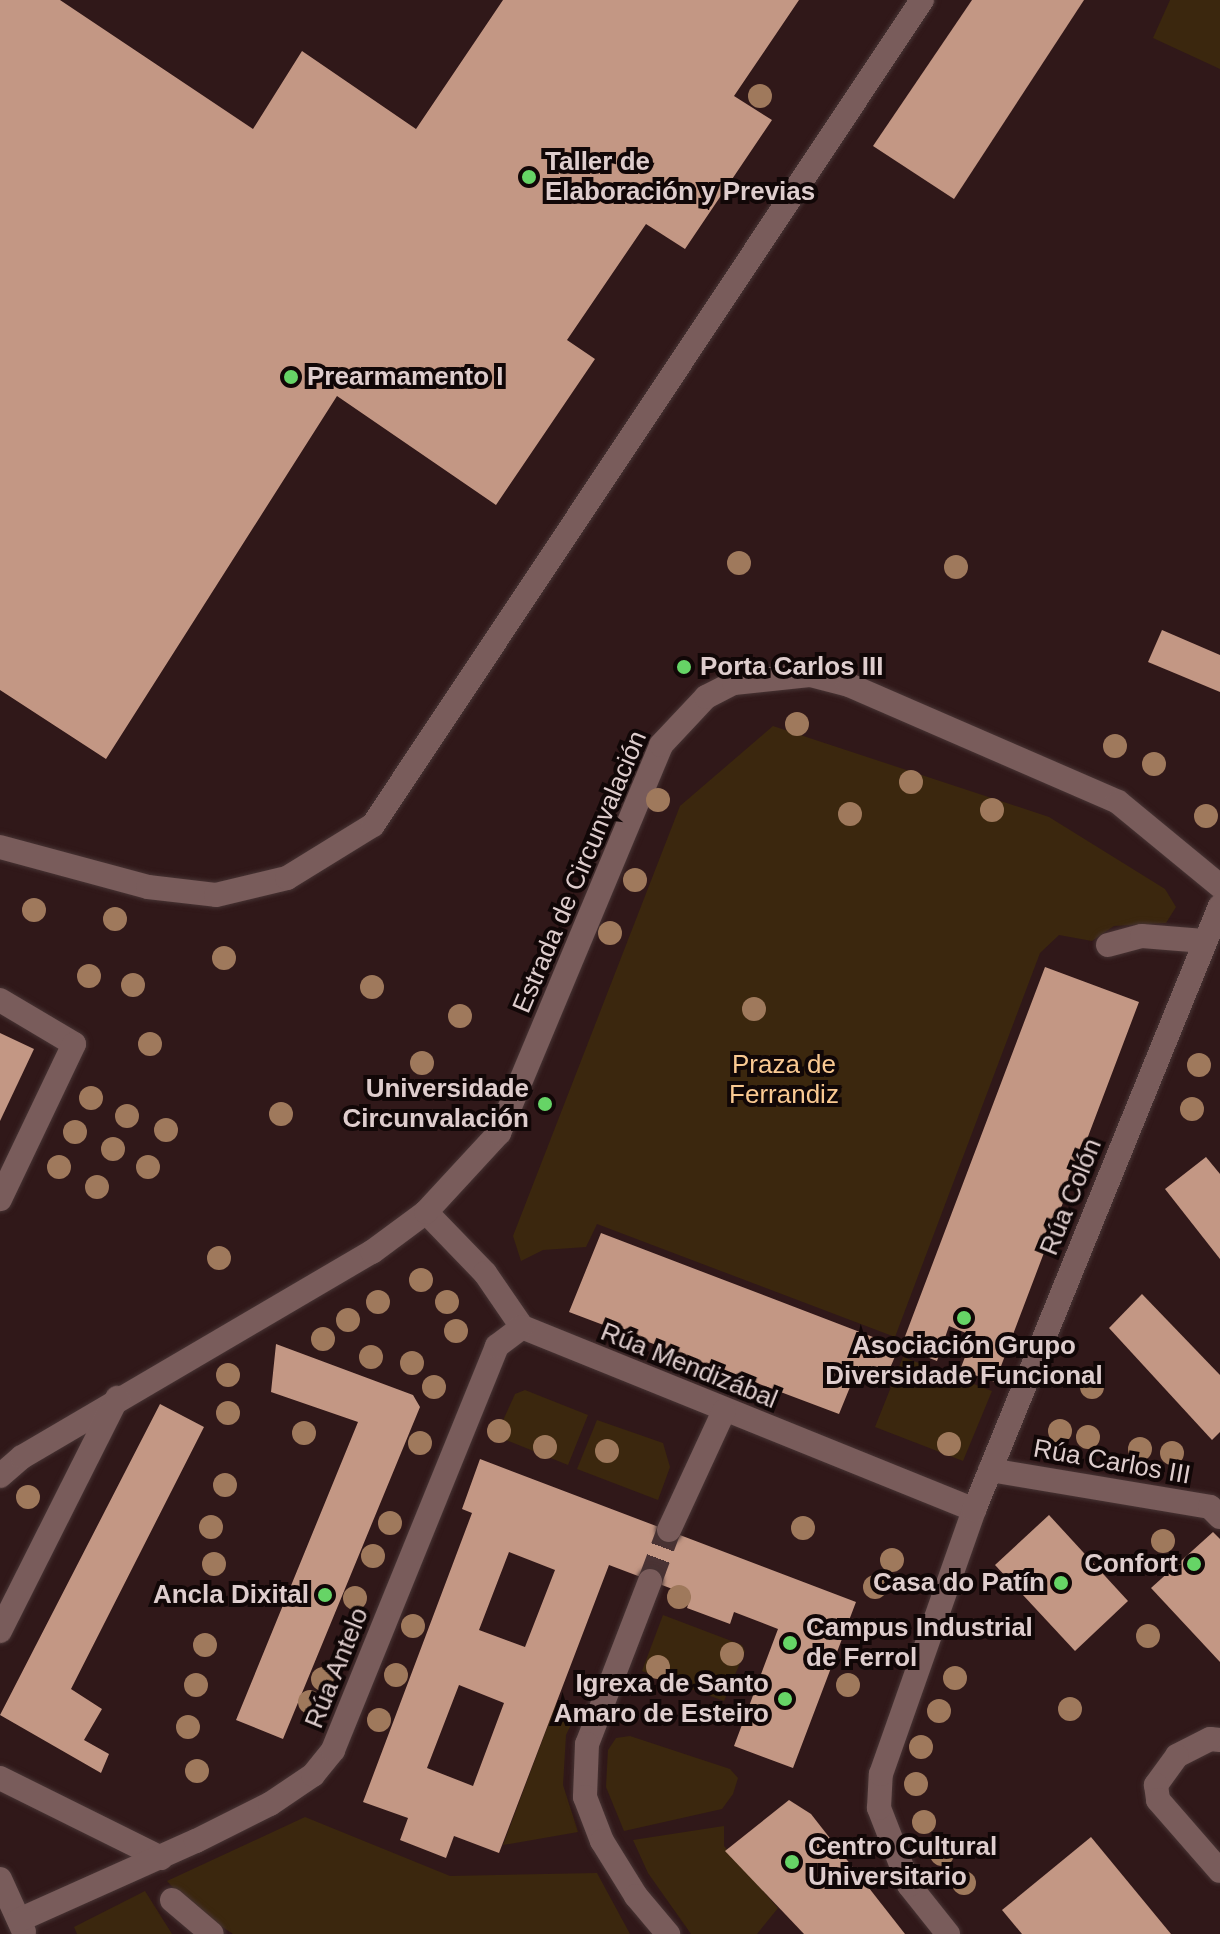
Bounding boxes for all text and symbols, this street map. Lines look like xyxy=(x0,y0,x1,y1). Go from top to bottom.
place label: Taller de Elaboración y Previas xyxy=(545,146,815,208)
marker: Taller de Elaboración y Previas xyxy=(520,168,538,186)
place label: Prearmamento I xyxy=(307,361,504,393)
marker: Prearmamento I xyxy=(282,368,300,386)
place label: Porta Carlos III xyxy=(700,651,883,683)
marker: Porta Carlos III xyxy=(675,658,693,676)
street label: Estrada de Circunvalación xyxy=(506,726,654,1018)
park label: Praza de Ferrandiz xyxy=(729,1049,839,1110)
place label: Universidade Circunvalación xyxy=(343,1073,529,1134)
marker: Universidade Circunvalación xyxy=(536,1095,554,1113)
street label: Rúa Colón xyxy=(1034,1134,1108,1260)
marker: Asociación Grupo Diversidade Funcional xyxy=(955,1309,973,1327)
street label: Rúa Mendizábal xyxy=(596,1316,782,1416)
place label: Asociación Grupo Diversidade Funcional xyxy=(825,1330,1103,1392)
street label: Rúa Carlos III xyxy=(1031,1433,1193,1491)
place label: Confort xyxy=(1084,1548,1178,1580)
marker: Confort xyxy=(1185,1555,1203,1573)
place label: Casa do Patín xyxy=(873,1567,1045,1599)
marker: Casa do Patín xyxy=(1052,1574,1070,1592)
place label: Ancla Dixital xyxy=(153,1579,309,1611)
marker: Ancla Dixital xyxy=(316,1586,334,1604)
street label: Rúa Antelo xyxy=(298,1603,376,1733)
place label: Campus Industrial de Ferrol xyxy=(806,1612,1033,1674)
marker: Campus Industrial de Ferrol xyxy=(781,1634,799,1652)
place label: Igrexa de Santo Amaro de Esteiro xyxy=(554,1668,769,1730)
marker: Igrexa de Santo Amaro de Esteiro xyxy=(776,1690,794,1708)
place label: Centro Cultural Universitario xyxy=(808,1831,997,1892)
marker: Centro Cultural Universitario xyxy=(783,1853,801,1871)

